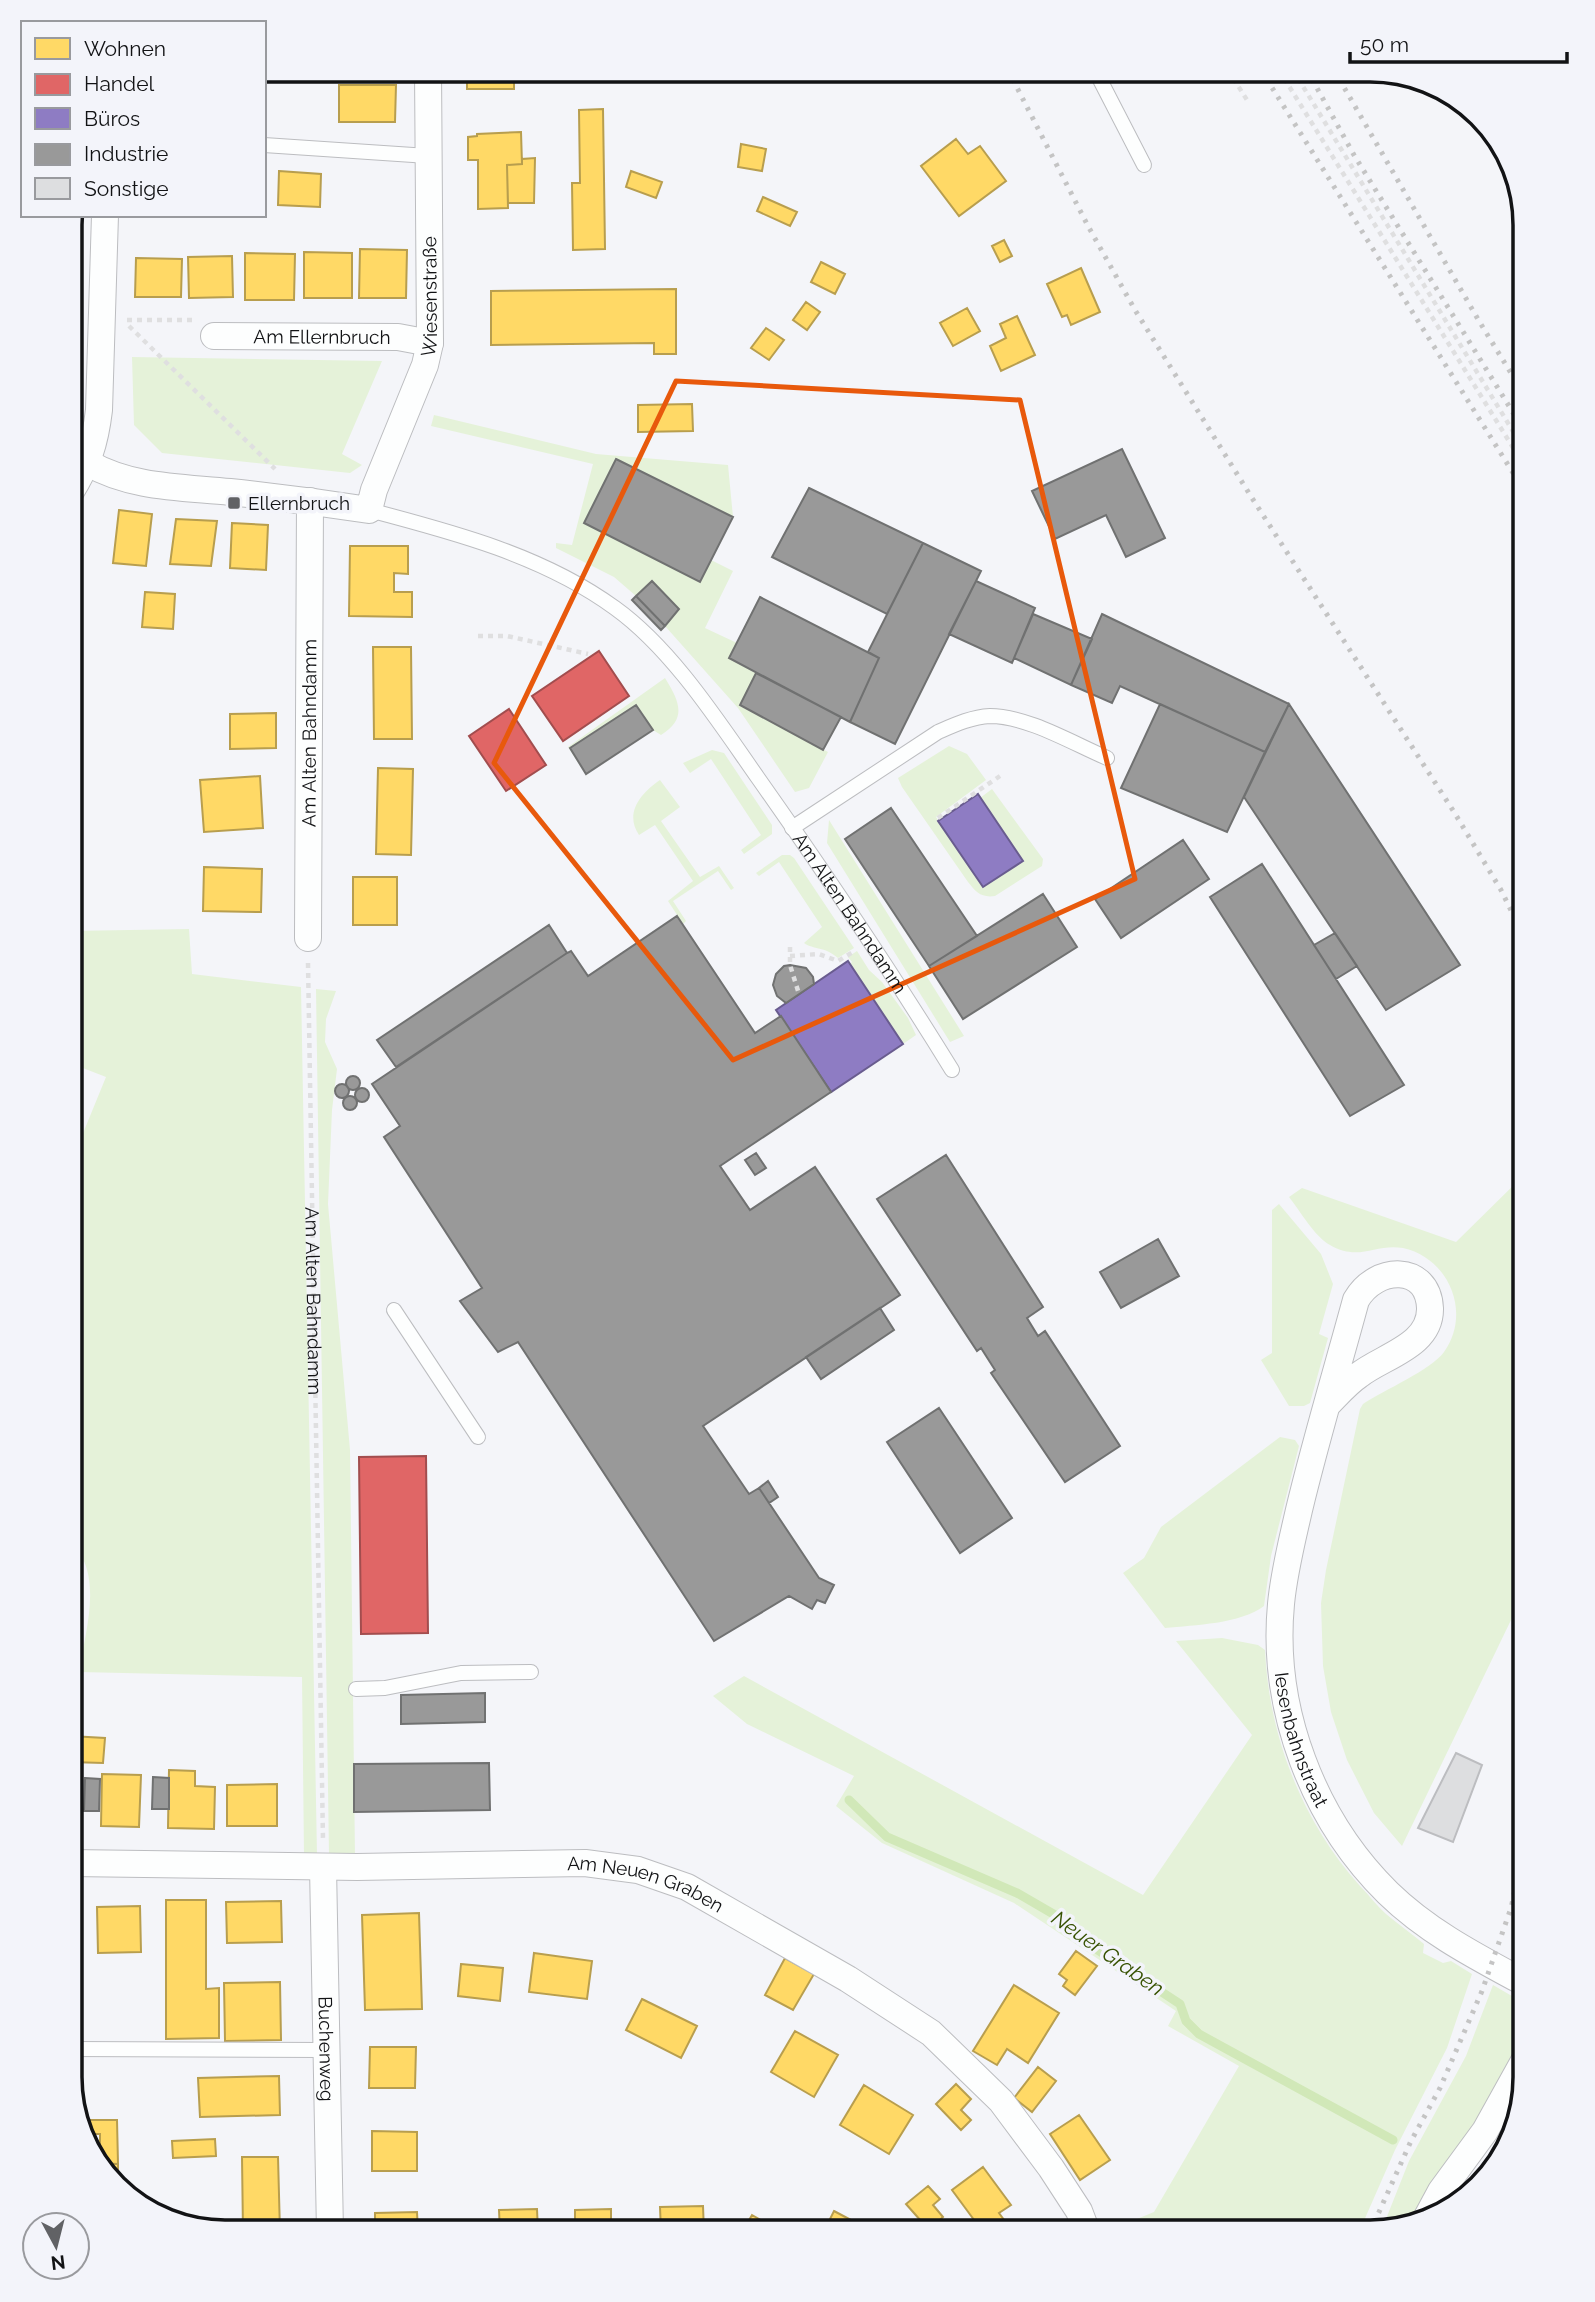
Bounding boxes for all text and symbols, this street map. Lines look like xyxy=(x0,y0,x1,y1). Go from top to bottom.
legend xyxy=(21,21,266,217)
scale bar xyxy=(1350,21,1567,65)
text: 50 m xyxy=(1360,32,1409,57)
text: Wohnen xyxy=(84,36,166,61)
text: Handel xyxy=(84,71,154,96)
text: Büros xyxy=(84,106,140,131)
text: Industrie xyxy=(84,141,168,166)
text: Sonstige xyxy=(84,176,169,201)
street label: Wiesenstraße xyxy=(416,236,442,359)
street label: Am Ellernbruch xyxy=(253,325,391,348)
place label: Ellernbruch xyxy=(248,492,350,514)
marker: Ellernbruch xyxy=(226,495,242,511)
street label: Am Alten Bahndamm xyxy=(298,639,320,827)
street label: Am Alten Bahndamm xyxy=(789,829,912,997)
street label: Am Alten Bahndamm xyxy=(301,1207,326,1395)
street label: Iesenbahnstraat xyxy=(1271,1671,1333,1811)
street label: Am Neuen Graben xyxy=(567,1851,728,1917)
water label: Neuer Graben xyxy=(1047,1905,1169,2001)
street label: Buchenweg xyxy=(314,1996,338,2102)
north arrow xyxy=(21,2211,91,2281)
text: N xyxy=(50,2251,67,2275)

